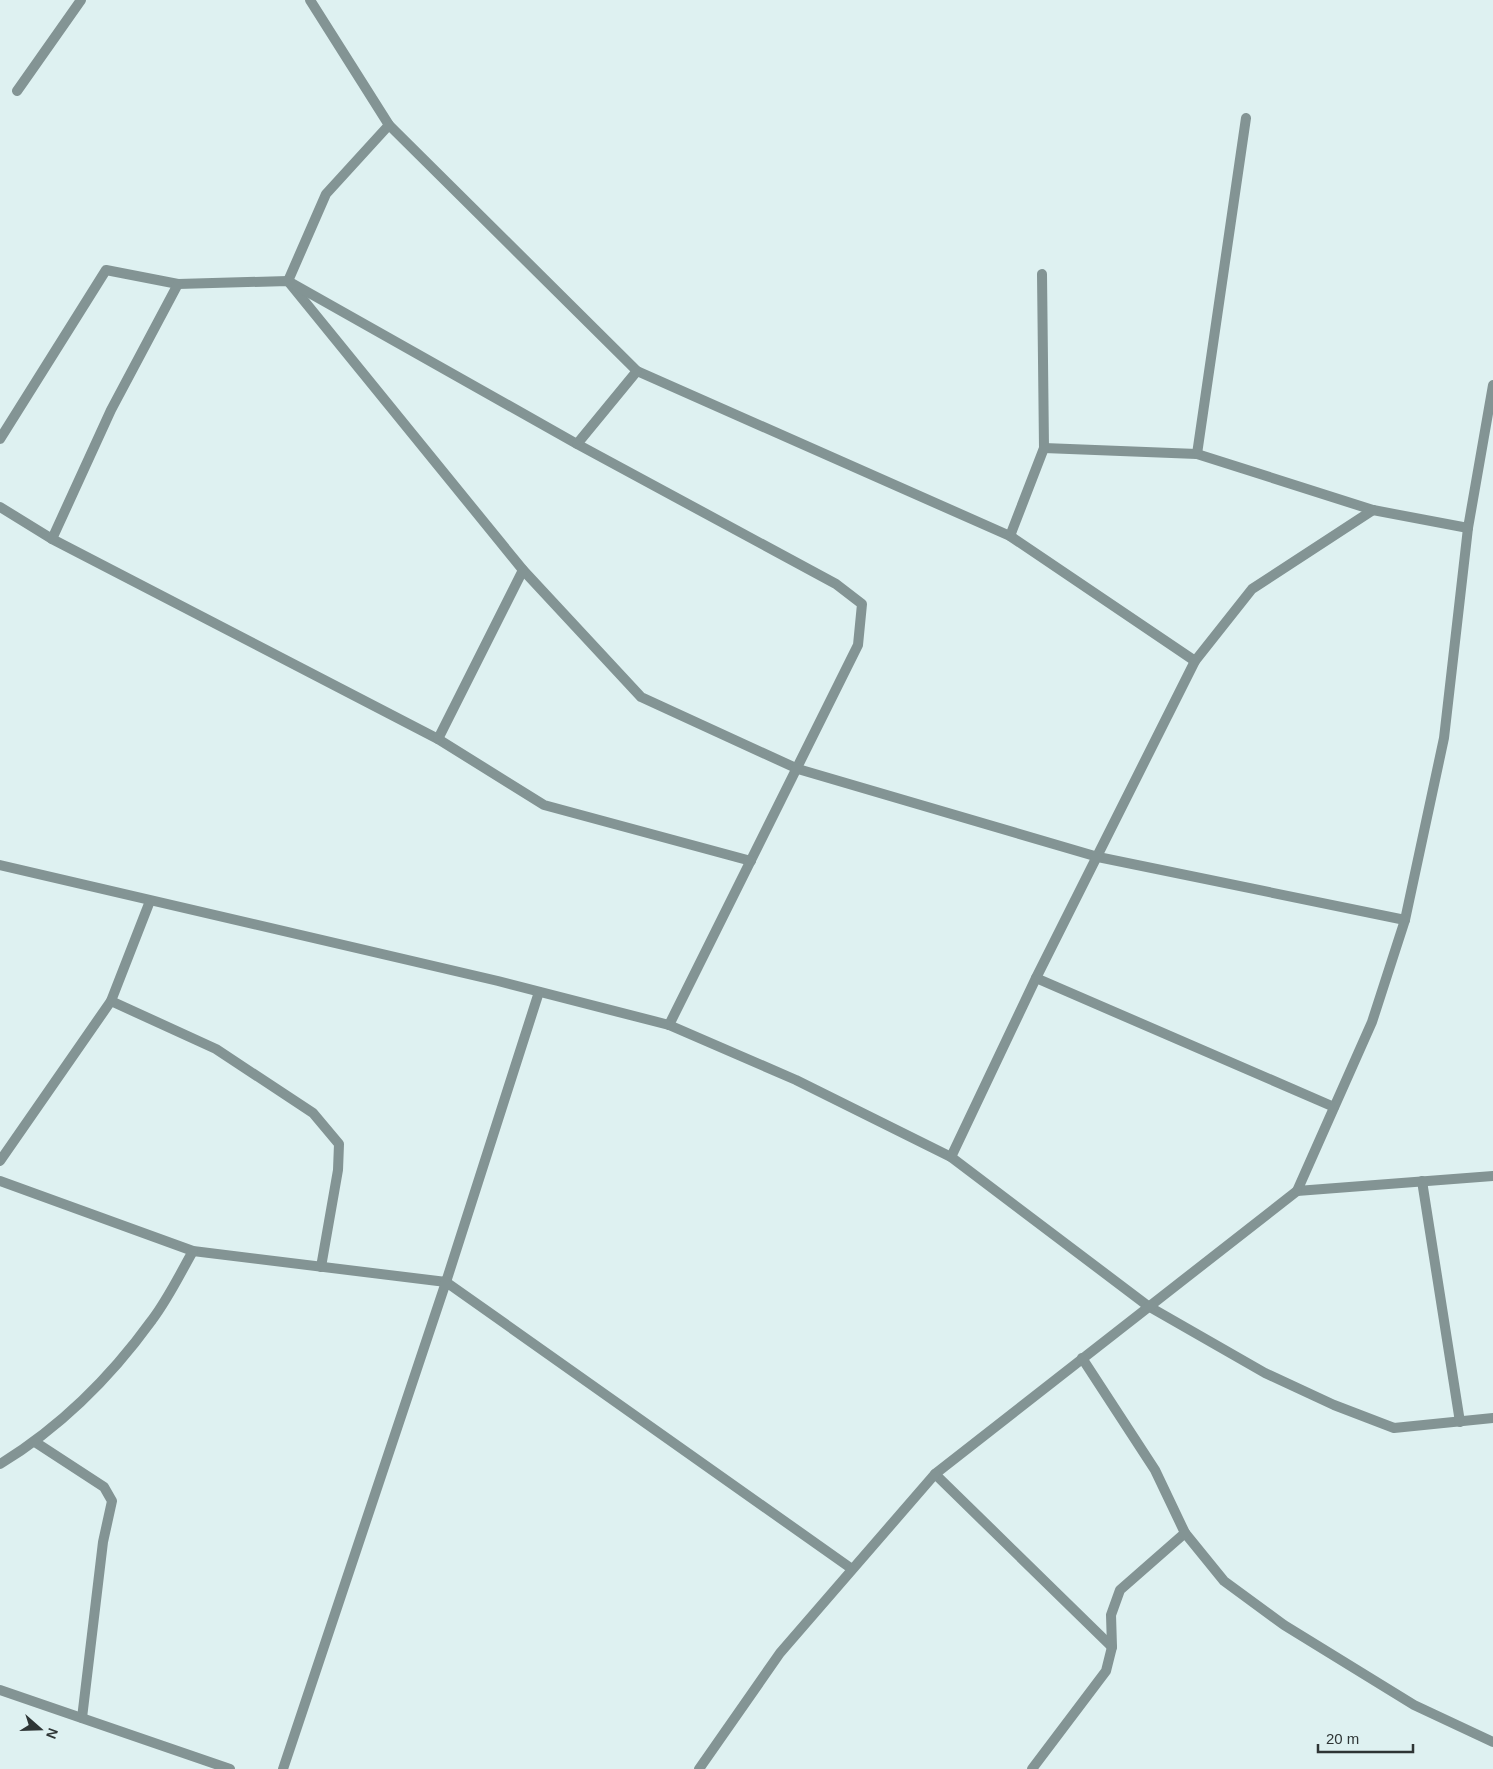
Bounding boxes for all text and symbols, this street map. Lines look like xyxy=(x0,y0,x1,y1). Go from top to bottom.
north arrow xyxy=(15,1704,65,1754)
scale bar xyxy=(1318,1722,1413,1754)
text: N xyxy=(43,1726,61,1741)
text: 20 m xyxy=(1326,1730,1359,1747)

